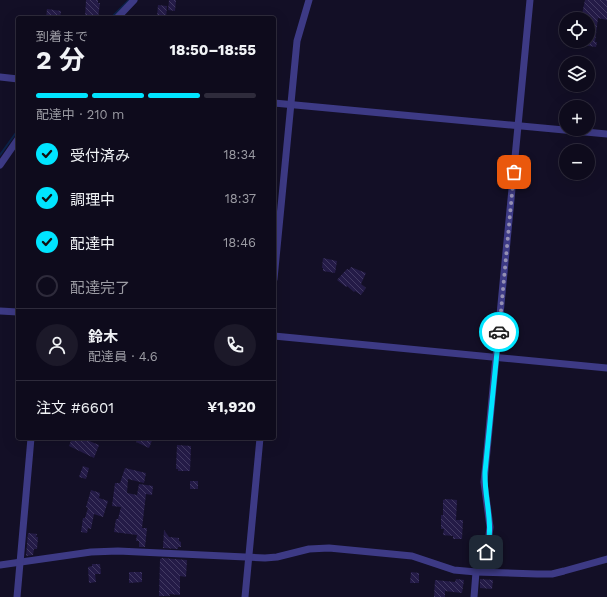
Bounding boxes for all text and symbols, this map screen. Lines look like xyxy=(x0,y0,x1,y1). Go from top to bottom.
map controls xyxy=(559,12,595,180)
button: locate xyxy=(559,12,595,48)
text: 到着まで xyxy=(36,29,88,44)
text: 18:50–18:55 xyxy=(170,41,256,59)
text: 2 分 xyxy=(36,45,85,75)
button: layers xyxy=(559,56,595,92)
button: + xyxy=(559,100,595,136)
text: 配達中 · 210 m xyxy=(36,107,124,122)
icon: check xyxy=(36,143,58,165)
button: − xyxy=(559,144,595,180)
text: 受付済み xyxy=(70,147,130,165)
text: 18:34 xyxy=(224,147,256,162)
pin xyxy=(497,155,531,189)
icon: bag xyxy=(503,161,525,183)
icon: check xyxy=(36,187,58,209)
text: 調理中 xyxy=(70,191,115,209)
text: 18:37 xyxy=(225,191,256,206)
icon: check xyxy=(36,231,58,253)
text: 配達中 xyxy=(70,235,115,253)
text: 18:46 xyxy=(223,235,256,250)
text: 配達完了 xyxy=(70,279,130,297)
courier xyxy=(479,312,519,352)
icon: car xyxy=(488,321,510,343)
button: person xyxy=(36,324,78,366)
button: phone xyxy=(214,324,256,366)
text: 鈴木 xyxy=(88,328,118,346)
text: 配達員 · 4.6 xyxy=(88,349,158,364)
text: ¥1,920 xyxy=(207,398,256,416)
text: 注文 #6601 xyxy=(36,399,114,417)
pin xyxy=(469,535,503,569)
icon: home xyxy=(475,541,497,563)

